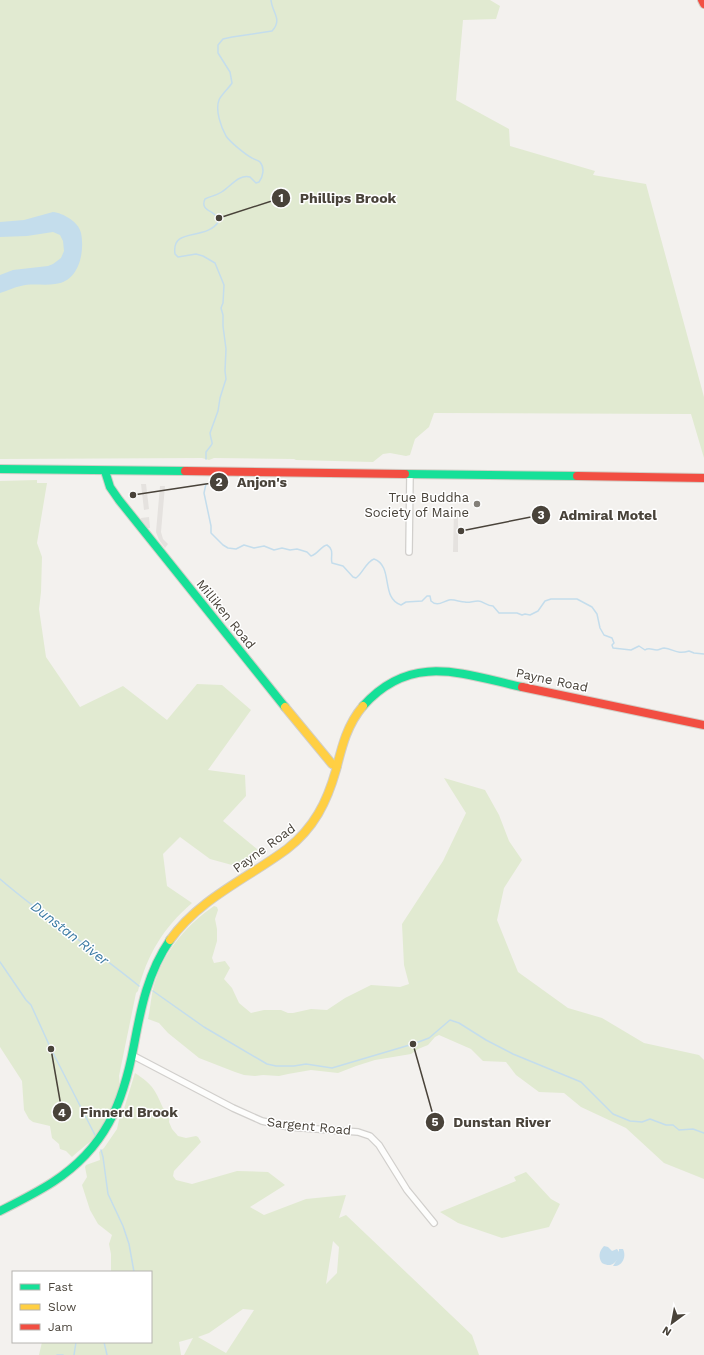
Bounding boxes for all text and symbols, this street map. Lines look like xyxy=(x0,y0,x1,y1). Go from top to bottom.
callout: Phillips Brook xyxy=(271,185,404,211)
text: Phillips Brook xyxy=(300,190,397,206)
text: 1 xyxy=(278,191,284,205)
callout: Anjon's xyxy=(209,469,295,495)
text: Anjon's xyxy=(237,474,288,490)
text: 2 xyxy=(215,475,223,489)
place label: True Buddha Society of Maine xyxy=(364,490,470,520)
marker: True Buddha Society of Maine xyxy=(472,499,482,509)
callout: Admiral Motel xyxy=(531,502,665,528)
text: Admiral Motel xyxy=(559,507,657,523)
text: 3 xyxy=(537,508,545,522)
street label: Milliken Road xyxy=(193,576,259,652)
street label: Payne Road xyxy=(515,665,589,695)
street label: Payne Road xyxy=(230,820,298,876)
water label: Dunstan River xyxy=(28,898,112,969)
callout: Finnerd Brook xyxy=(52,1099,186,1125)
text: Finnerd Brook xyxy=(80,1104,178,1120)
text: 4 xyxy=(58,1106,66,1120)
callout: Dunstan River xyxy=(425,1109,559,1135)
street label: Sargent Road xyxy=(266,1114,352,1138)
text: Dunstan River xyxy=(453,1114,551,1130)
text: 5 xyxy=(432,1115,439,1129)
legend xyxy=(12,1271,152,1343)
text: Fast xyxy=(48,1280,73,1294)
text: Slow xyxy=(48,1300,76,1314)
north arrow xyxy=(652,1303,692,1343)
text: Jam xyxy=(48,1320,73,1334)
text: N xyxy=(660,1323,674,1339)

